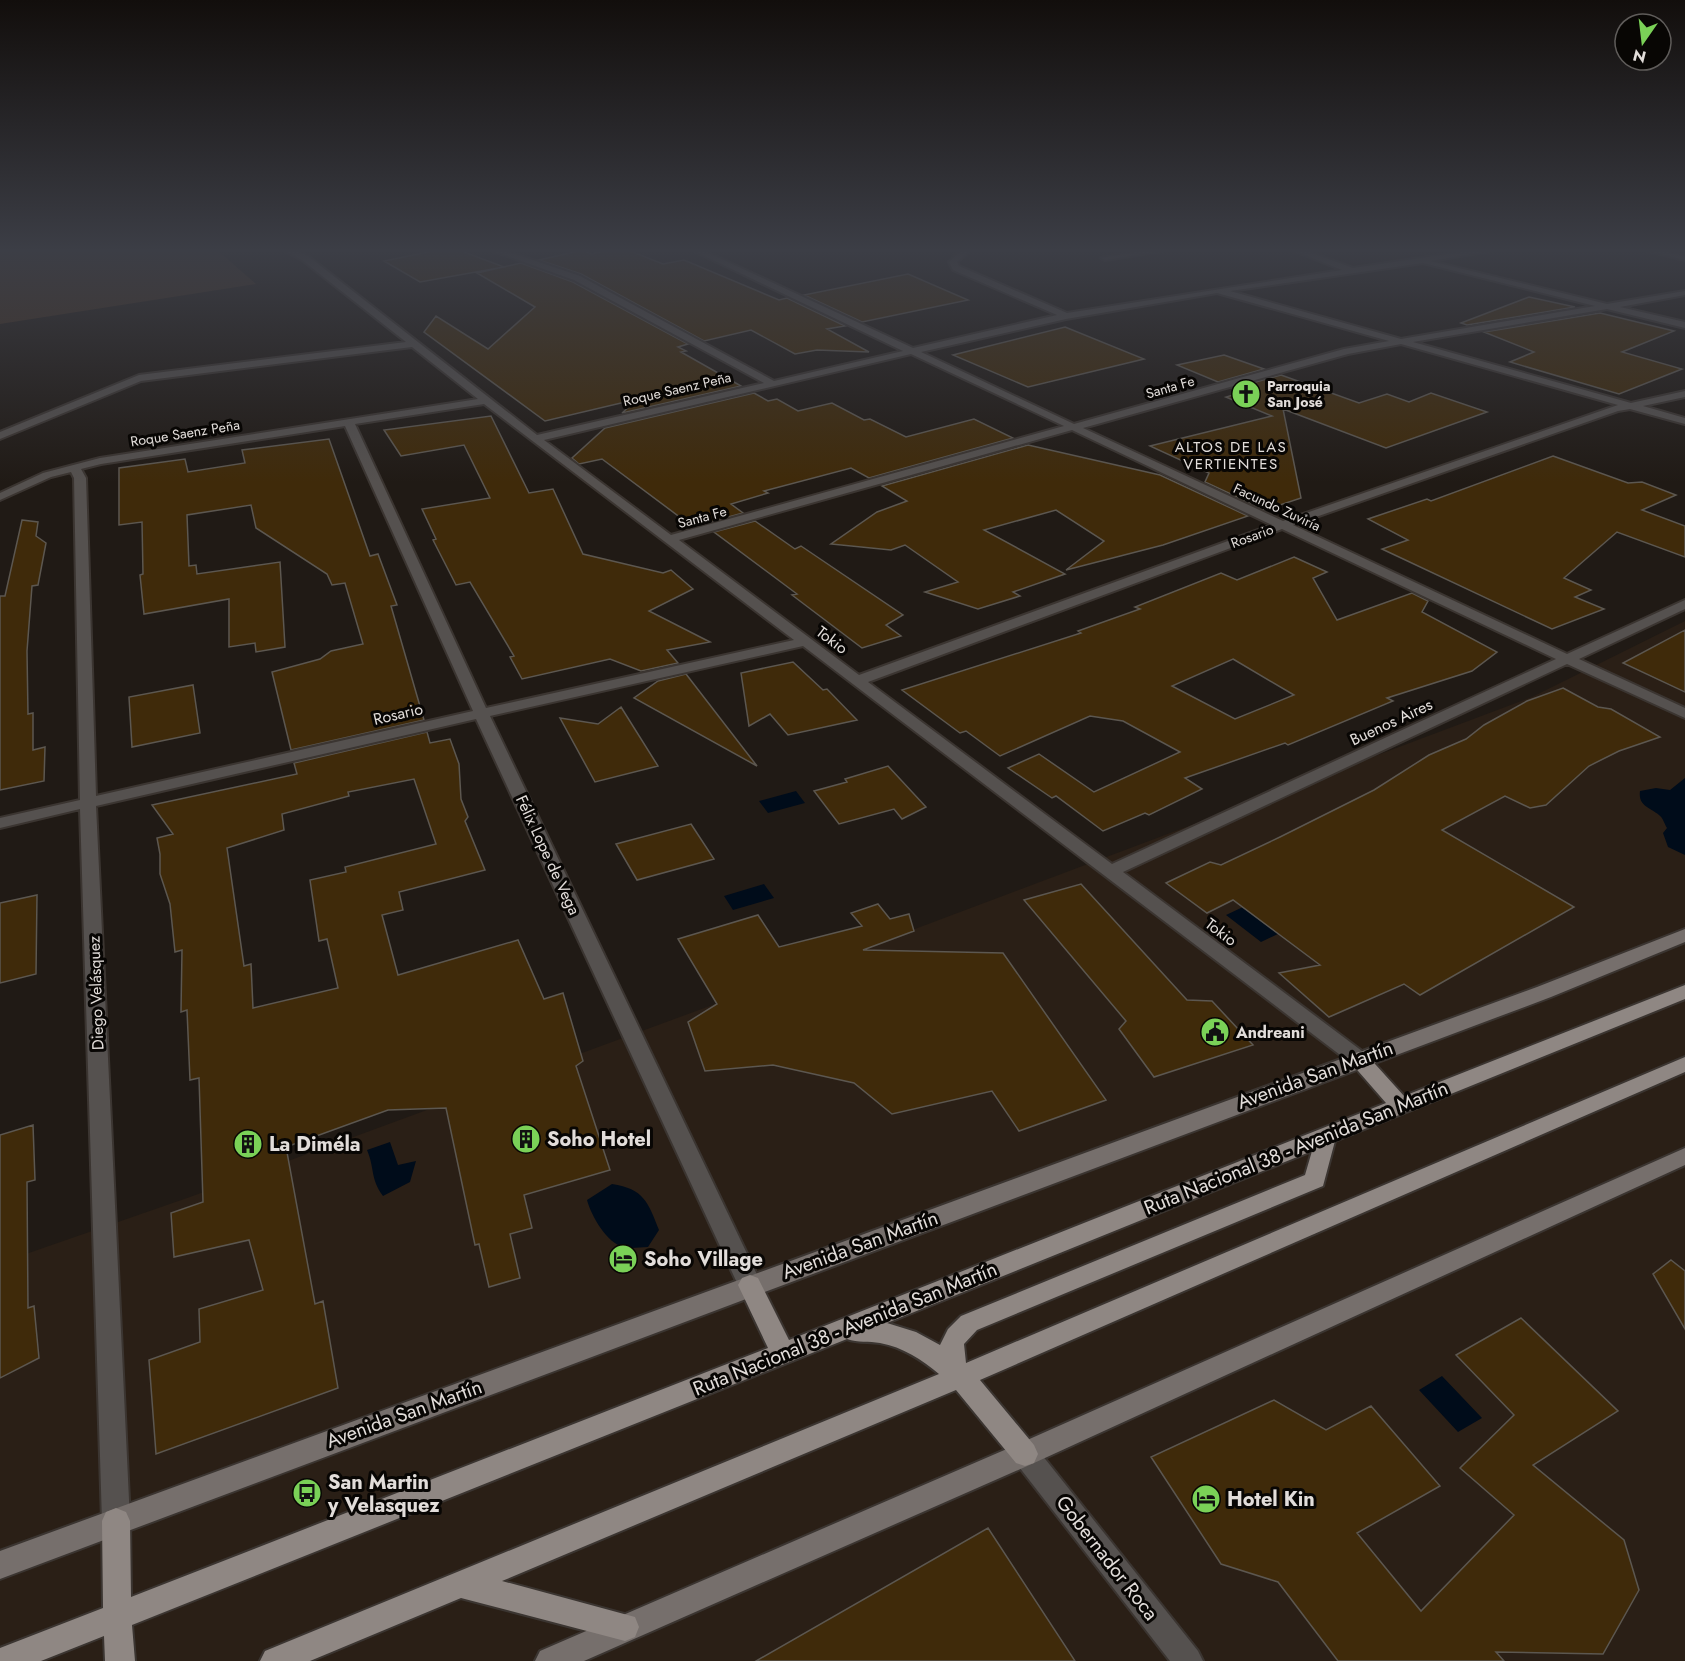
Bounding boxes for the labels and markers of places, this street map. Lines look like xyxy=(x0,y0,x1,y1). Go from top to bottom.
place label: Parroquia San José xyxy=(1267,376,1331,412)
church icon: Parroquia San José xyxy=(1230,378,1262,410)
public building icon: Andreani xyxy=(1199,1016,1231,1048)
place label: Andreani xyxy=(1235,1021,1305,1044)
building icon: Soho Hotel xyxy=(510,1123,542,1155)
place label: Soho Hotel xyxy=(547,1125,651,1154)
building icon: La Diméla xyxy=(232,1128,264,1160)
place label: La Diméla xyxy=(269,1130,361,1159)
hotel icon: Soho Village xyxy=(607,1243,639,1275)
place label: Soho Village xyxy=(644,1245,763,1274)
place label: San Martin y Velasquez xyxy=(327,1468,440,1520)
bus stop icon: San Martin y Velasquez xyxy=(291,1477,323,1509)
hotel icon: Hotel Kin xyxy=(1190,1483,1222,1515)
place label: Hotel Kin xyxy=(1227,1485,1315,1514)

